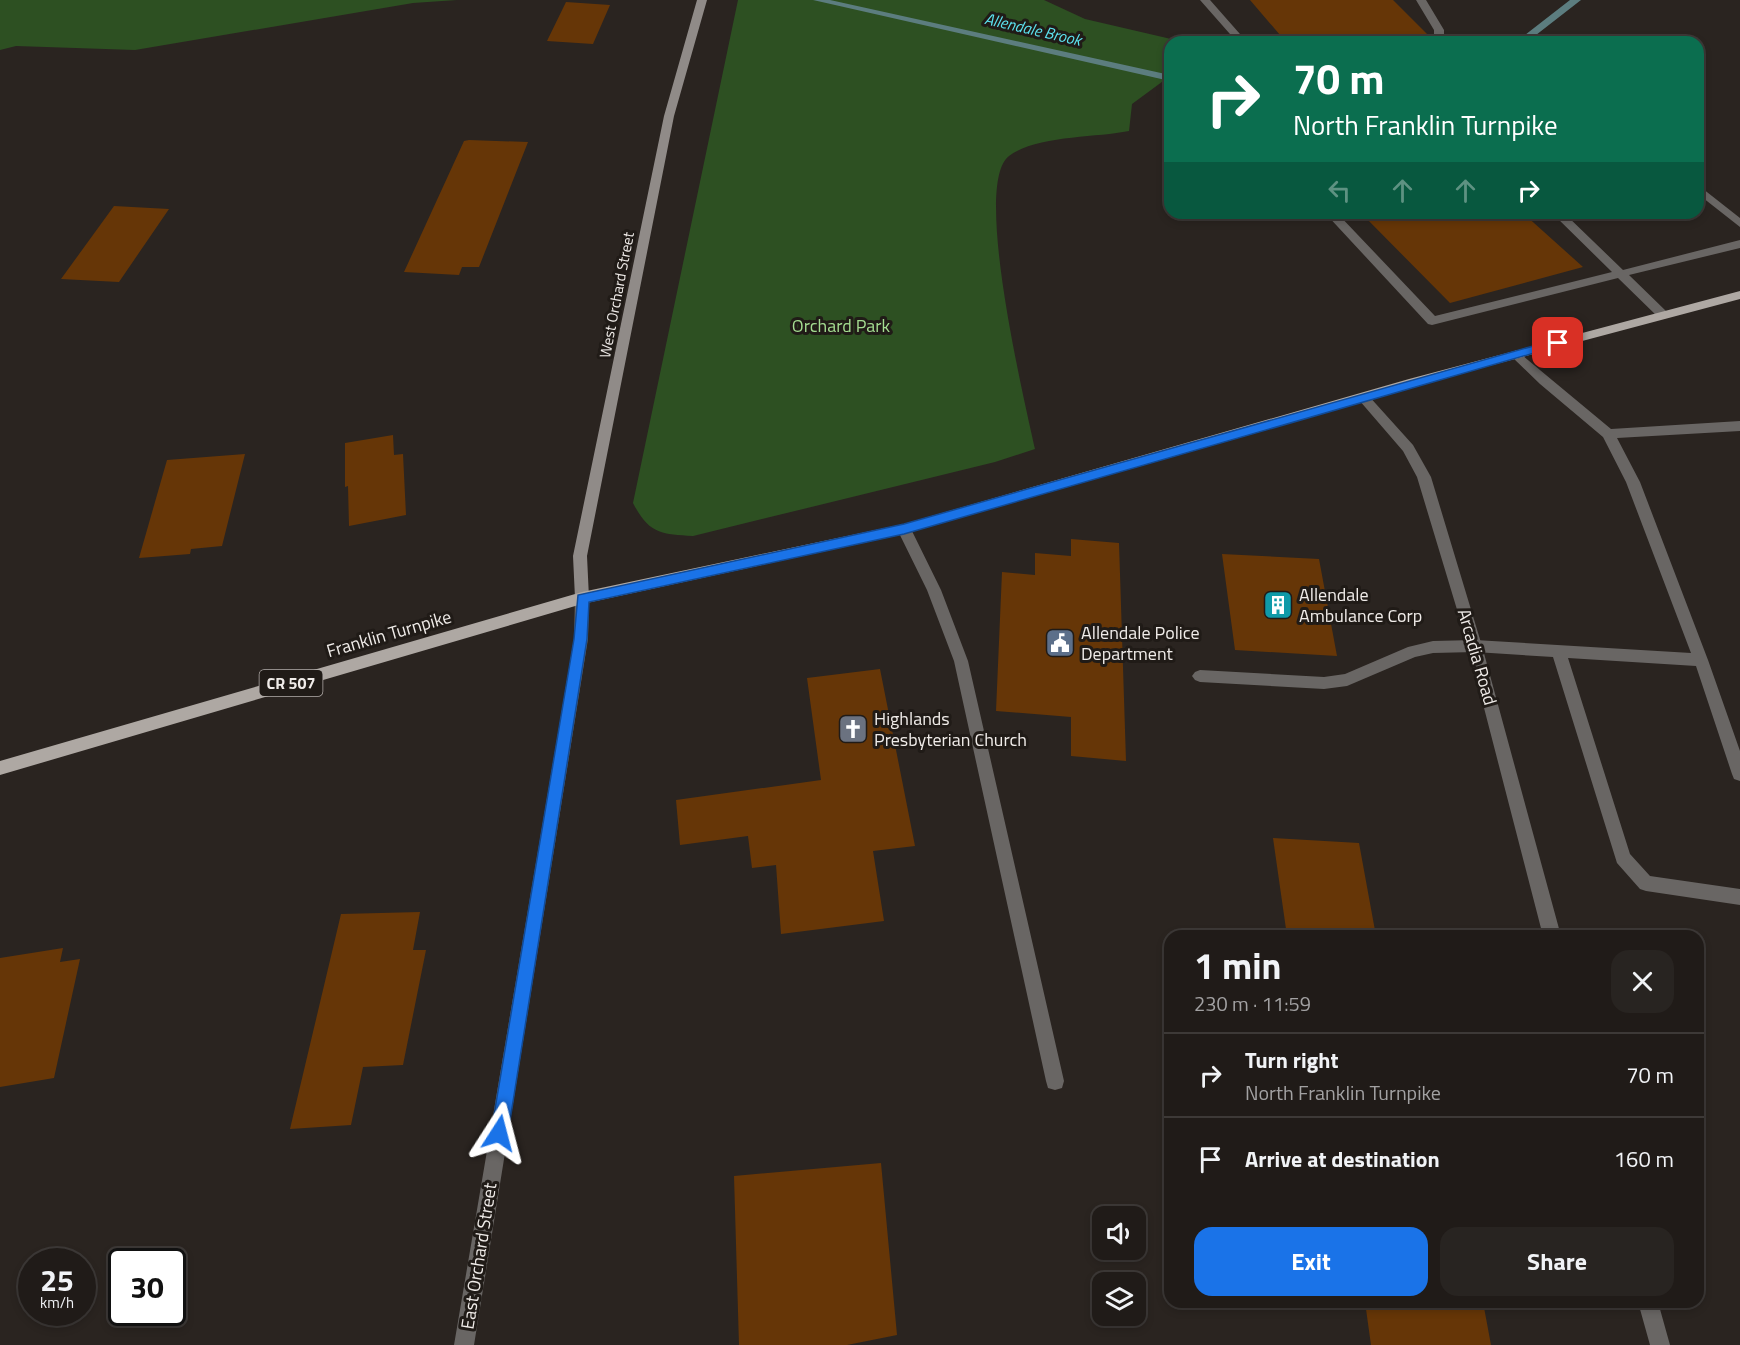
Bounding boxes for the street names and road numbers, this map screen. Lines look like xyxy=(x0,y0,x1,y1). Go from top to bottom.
street label: West Orchard Street xyxy=(593,229,640,360)
street label: Franklin Turnpike xyxy=(323,603,454,664)
street label: Arcadia Road xyxy=(1451,606,1504,708)
road number: CR 507 xyxy=(260,670,322,696)
street label: East Orchard Street xyxy=(454,1180,504,1331)

